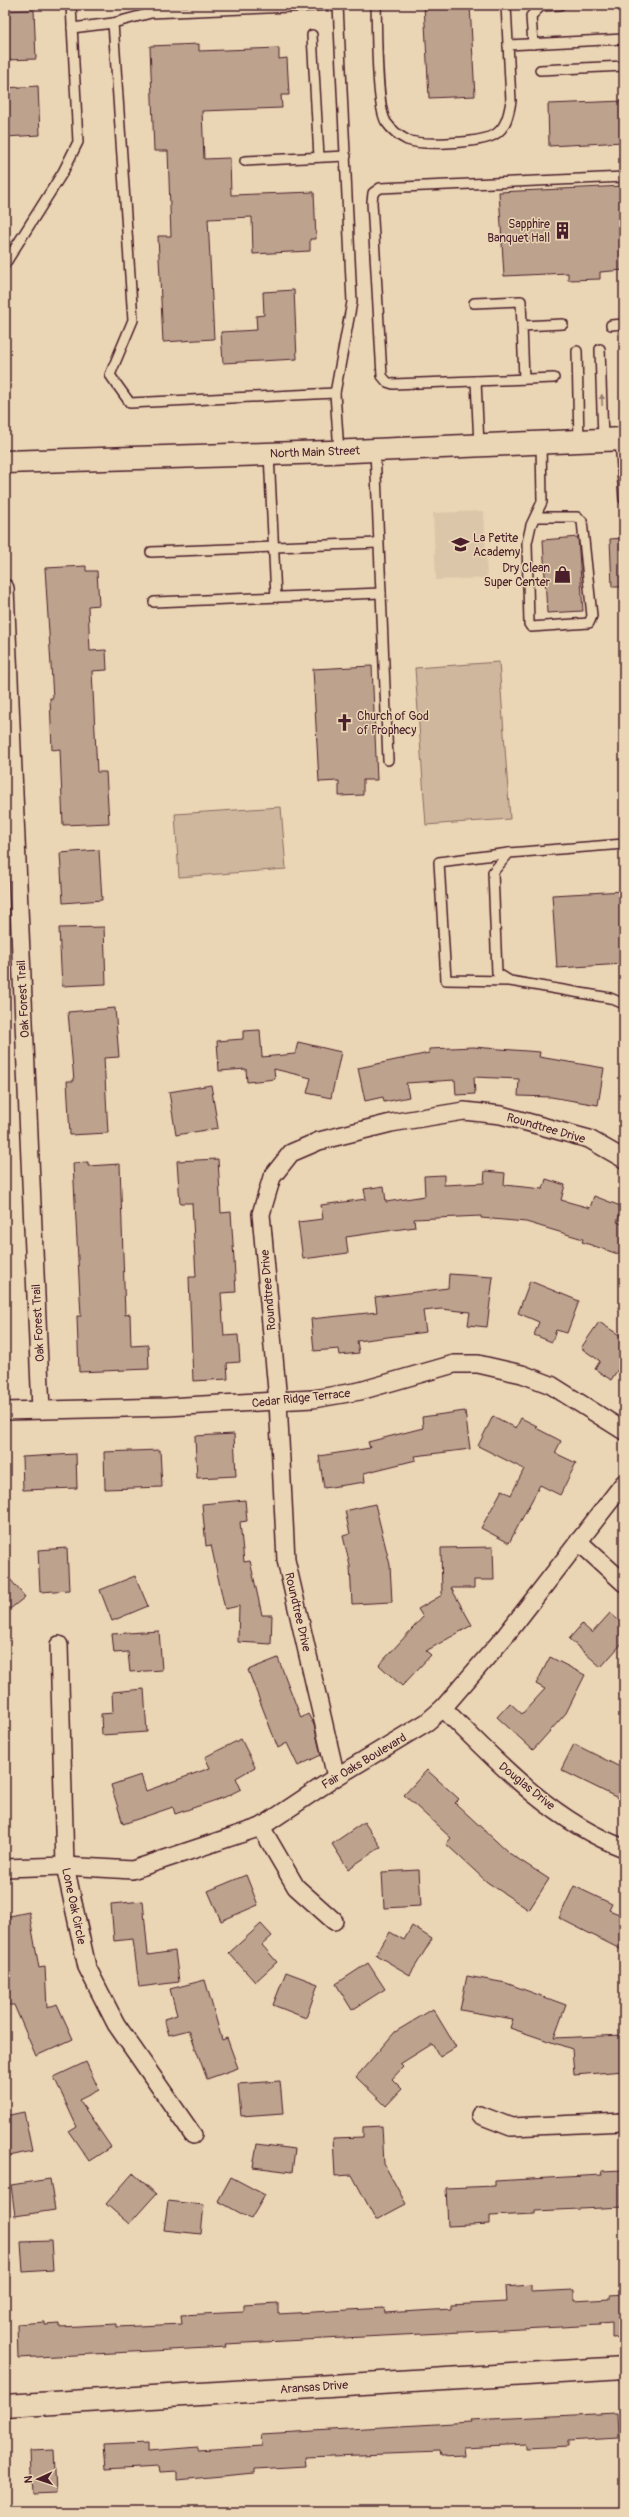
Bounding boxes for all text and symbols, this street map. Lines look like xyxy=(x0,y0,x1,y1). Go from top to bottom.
place label: Sapphire Banquet Hall xyxy=(487,217,550,246)
building icon: Sapphire Banquet Hall xyxy=(553,221,573,241)
one-way arrow xyxy=(599,393,605,406)
street label: North Main Street xyxy=(270,443,360,462)
place label: La Petite Academy xyxy=(473,531,520,560)
school or university icon: La Petite Academy xyxy=(450,535,470,555)
place label: Dry Clean Super Center xyxy=(484,561,551,590)
shop icon: Dry Clean Super Center xyxy=(553,565,573,585)
place label: Church of God of Prophecy xyxy=(357,709,429,738)
church icon: Church of God of Prophecy xyxy=(334,713,354,733)
street label: Oak Forest Trail xyxy=(14,960,33,1038)
street label: Roundtree Drive xyxy=(505,1110,587,1147)
street label: Roundtree Drive xyxy=(257,1249,280,1331)
street label: Oak Forest Trail xyxy=(29,1284,48,1362)
street label: Cedar Ridge Terrace xyxy=(251,1386,351,1411)
street label: Roundtree Drive xyxy=(281,1571,314,1653)
street label: Fair Oaks Boulevard xyxy=(319,1730,409,1793)
street label: Douglas Drive xyxy=(496,1759,558,1814)
street label: Lone Oak Circle xyxy=(58,1866,89,1946)
street label: Aransas Drive xyxy=(279,2378,349,2397)
north arrow xyxy=(18,2459,58,2499)
text: N xyxy=(22,2475,35,2484)

